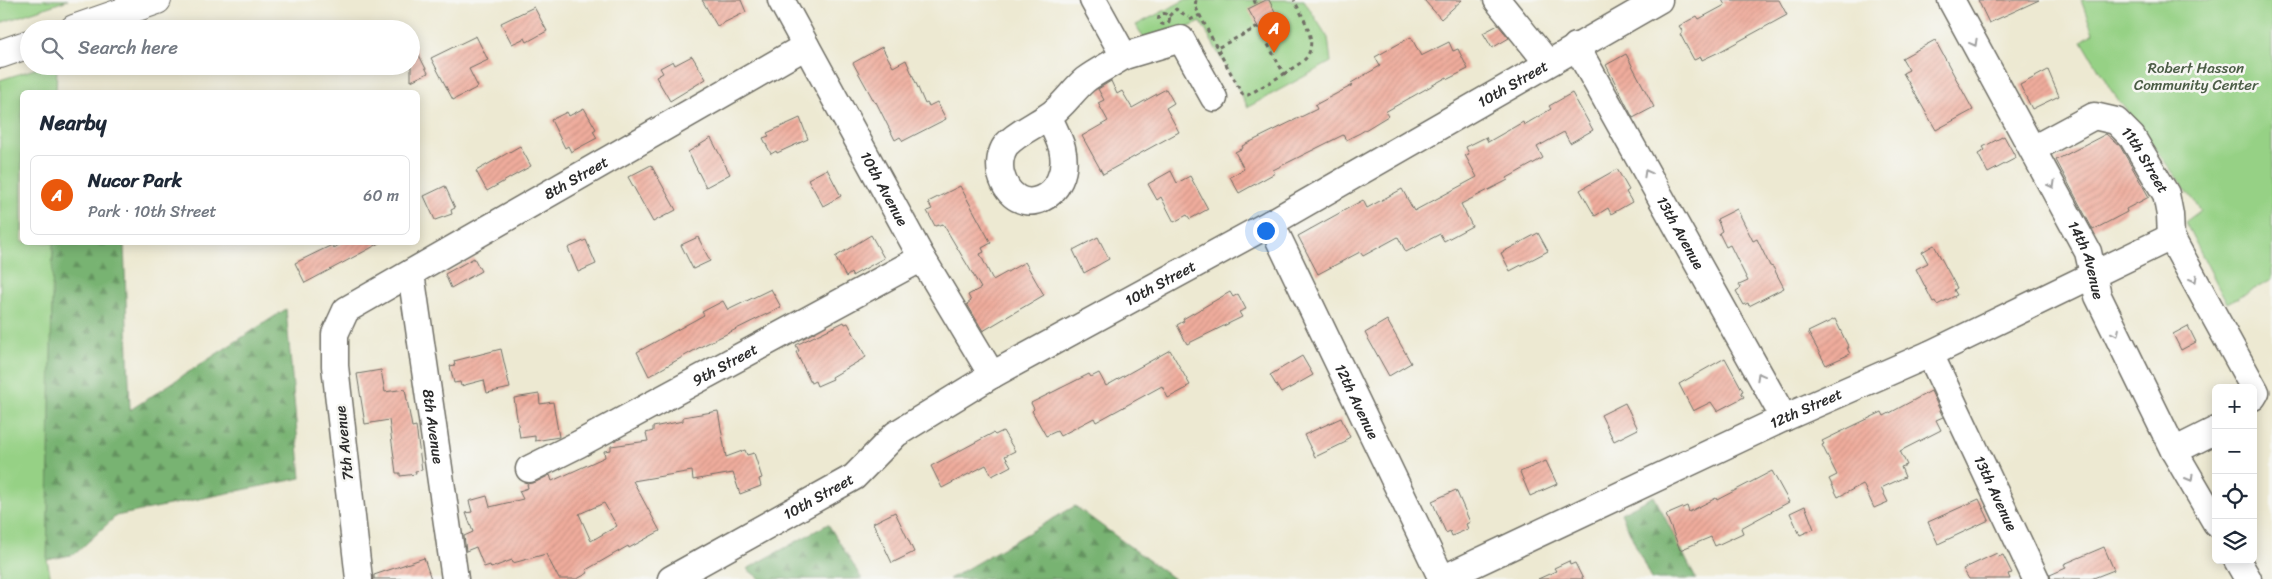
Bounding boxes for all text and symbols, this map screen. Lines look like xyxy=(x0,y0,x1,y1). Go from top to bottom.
pin: A xyxy=(1258,12,1290,53)
search box xyxy=(20,20,420,75)
text: Search here xyxy=(78,31,178,64)
icon: search xyxy=(38,34,66,62)
one-way arrow xyxy=(1968,37,1978,46)
street label: 10th Street xyxy=(1473,53,1554,115)
park label: Robert Hasson Community Center xyxy=(2134,55,2259,98)
text: Nearby xyxy=(40,104,106,142)
street label: 11th Street xyxy=(2115,120,2176,199)
street label: 10th Avenue xyxy=(853,146,915,231)
street label: 8th Street xyxy=(539,149,614,207)
text: Nucor Park xyxy=(88,164,182,197)
one-way arrow xyxy=(1643,169,1653,178)
one-way arrow xyxy=(2046,180,2056,189)
text: A xyxy=(52,181,62,210)
text: 60 m xyxy=(363,181,399,210)
street label: 13th Avenue xyxy=(1649,191,1712,274)
text: Park · 10th Street xyxy=(88,197,216,226)
street label: 14th Avenue xyxy=(2060,216,2111,302)
your location xyxy=(1253,218,1279,244)
street label: 10th Street xyxy=(1120,253,1201,313)
one-way arrow xyxy=(2188,274,2198,283)
one-way arrow xyxy=(2110,328,2120,337)
street label: 9th Street xyxy=(688,336,763,393)
street label: 12th Avenue xyxy=(1327,359,1386,444)
one-way arrow xyxy=(1757,372,1767,381)
street label: 12th Street xyxy=(1765,381,1847,436)
map controls xyxy=(2212,384,2257,564)
button: + xyxy=(2212,384,2257,429)
street label: 8th Avenue xyxy=(415,387,451,466)
street label: 7th Avenue xyxy=(327,404,361,482)
button: − xyxy=(2212,429,2257,474)
street label: 13th Avenue xyxy=(1967,451,2025,535)
street label: 10th Street xyxy=(778,466,859,527)
one-way arrow xyxy=(2184,473,2194,482)
button: locate xyxy=(2212,474,2257,519)
button: layers xyxy=(2212,519,2257,564)

